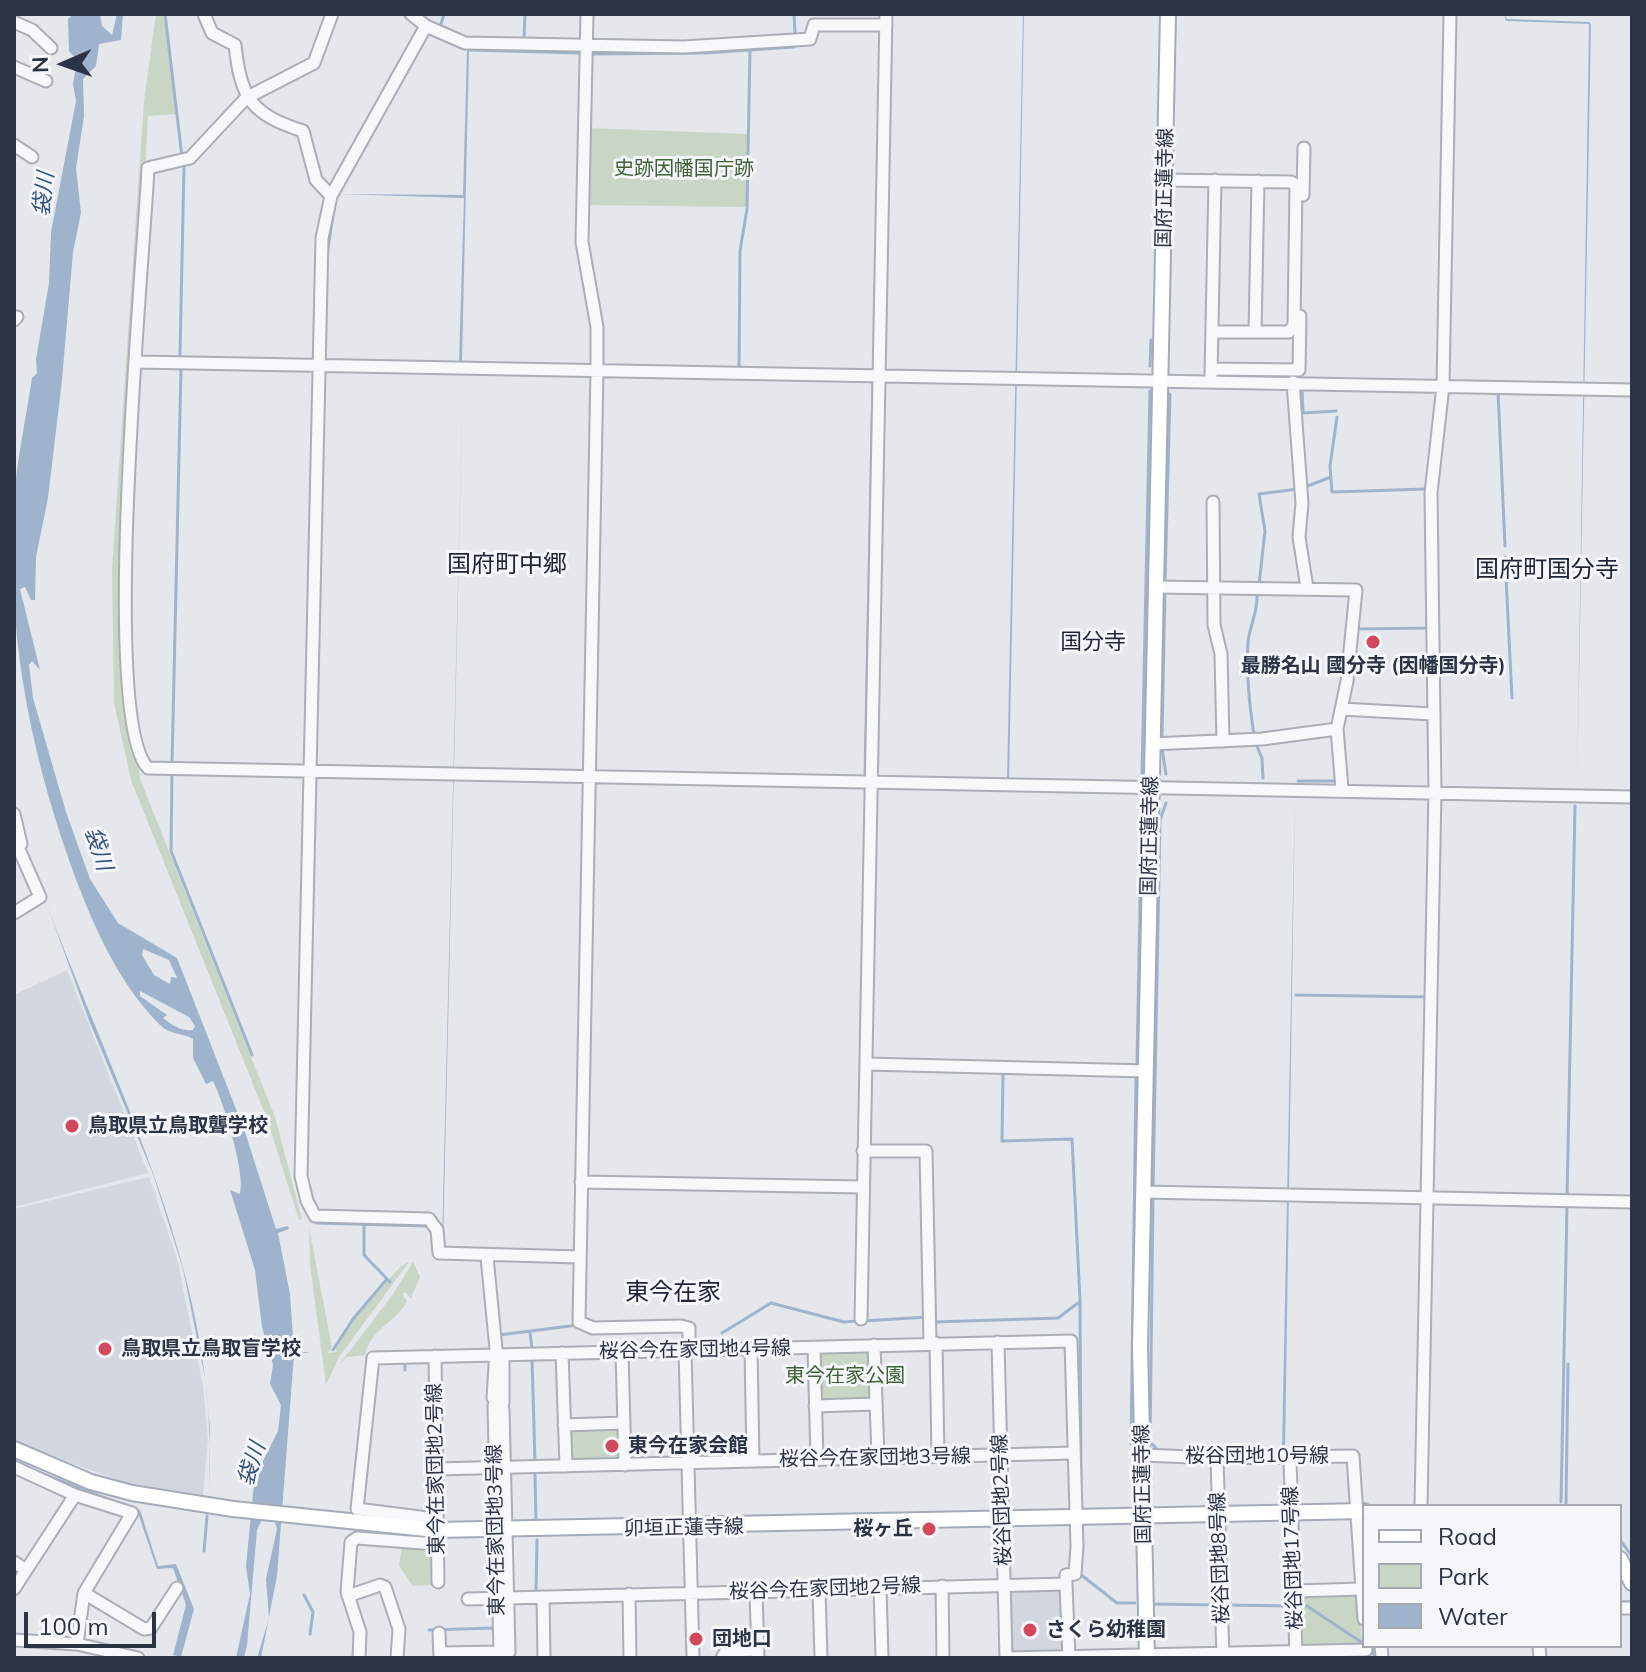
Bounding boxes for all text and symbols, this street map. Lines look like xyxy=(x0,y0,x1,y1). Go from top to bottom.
north arrow xyxy=(24,24,104,104)
text: N xyxy=(26,56,54,74)
street label: 国府正蓮寺線 xyxy=(1152,128,1178,248)
park label: 史跡因幡国庁跡 xyxy=(614,157,754,181)
water label: 袋川 xyxy=(28,171,60,217)
district label: 国府町中郷 xyxy=(447,551,567,579)
district label: 国府町国分寺 xyxy=(1475,556,1619,584)
district label: 国分寺 xyxy=(1060,629,1126,655)
marker: 最勝名山 國分寺 (因幡国分寺) xyxy=(1364,633,1382,651)
place label: 最勝名山 國分寺 (因幡国分寺) xyxy=(1240,654,1506,678)
street label: 国府正蓮寺線 xyxy=(1137,776,1163,896)
water label: 袋川 xyxy=(79,824,117,874)
place label: 鳥取県立鳥取聾学校 xyxy=(88,1114,268,1138)
marker: 鳥取県立鳥取聾学校 xyxy=(63,1117,81,1135)
district label: 東今在家 xyxy=(625,1279,721,1307)
street label: 桜谷今在家団地4号線 xyxy=(599,1336,791,1364)
place label: 鳥取県立鳥取盲学校 xyxy=(121,1337,301,1361)
marker: 鳥取県立鳥取盲学校 xyxy=(96,1340,114,1358)
park label: 東今在家公園 xyxy=(785,1364,905,1388)
street label: 東今在家団地2号線 xyxy=(423,1383,449,1555)
street label: 国府正蓮寺線 xyxy=(1130,1424,1156,1544)
place label: 東今在家会館 xyxy=(628,1434,748,1458)
street label: 桜谷団地2号線 xyxy=(988,1434,1016,1566)
marker: 東今在家会館 xyxy=(603,1437,621,1455)
water label: 袋川 xyxy=(233,1439,271,1489)
street label: 東今在家団地3号線 xyxy=(483,1444,509,1616)
street label: 桜谷今在家団地3号線 xyxy=(779,1444,971,1472)
street label: 桜谷団地10号線 xyxy=(1185,1444,1329,1468)
street label: 桜谷団地17号線 xyxy=(1278,1486,1308,1630)
street label: 桜谷団地8号線 xyxy=(1206,1492,1234,1624)
legend xyxy=(1362,1504,1622,1648)
street label: 卯垣正蓮寺線 xyxy=(624,1515,744,1541)
place label: 桜ヶ丘 xyxy=(853,1517,913,1541)
marker: 桜ヶ丘 xyxy=(920,1520,938,1538)
text: Road xyxy=(1438,1521,1497,1551)
text: Park xyxy=(1438,1561,1489,1591)
street label: 桜谷今在家団地2号線 xyxy=(729,1574,921,1604)
scale bar xyxy=(28,1596,160,1646)
text: Water xyxy=(1438,1601,1508,1631)
text: 100 m xyxy=(38,1611,109,1641)
place label: さくら幼稚園 xyxy=(1046,1618,1166,1642)
marker: さくら幼稚園 xyxy=(1021,1621,1039,1639)
place label: 団地口 xyxy=(712,1627,772,1651)
marker: 団地口 xyxy=(687,1630,705,1648)

